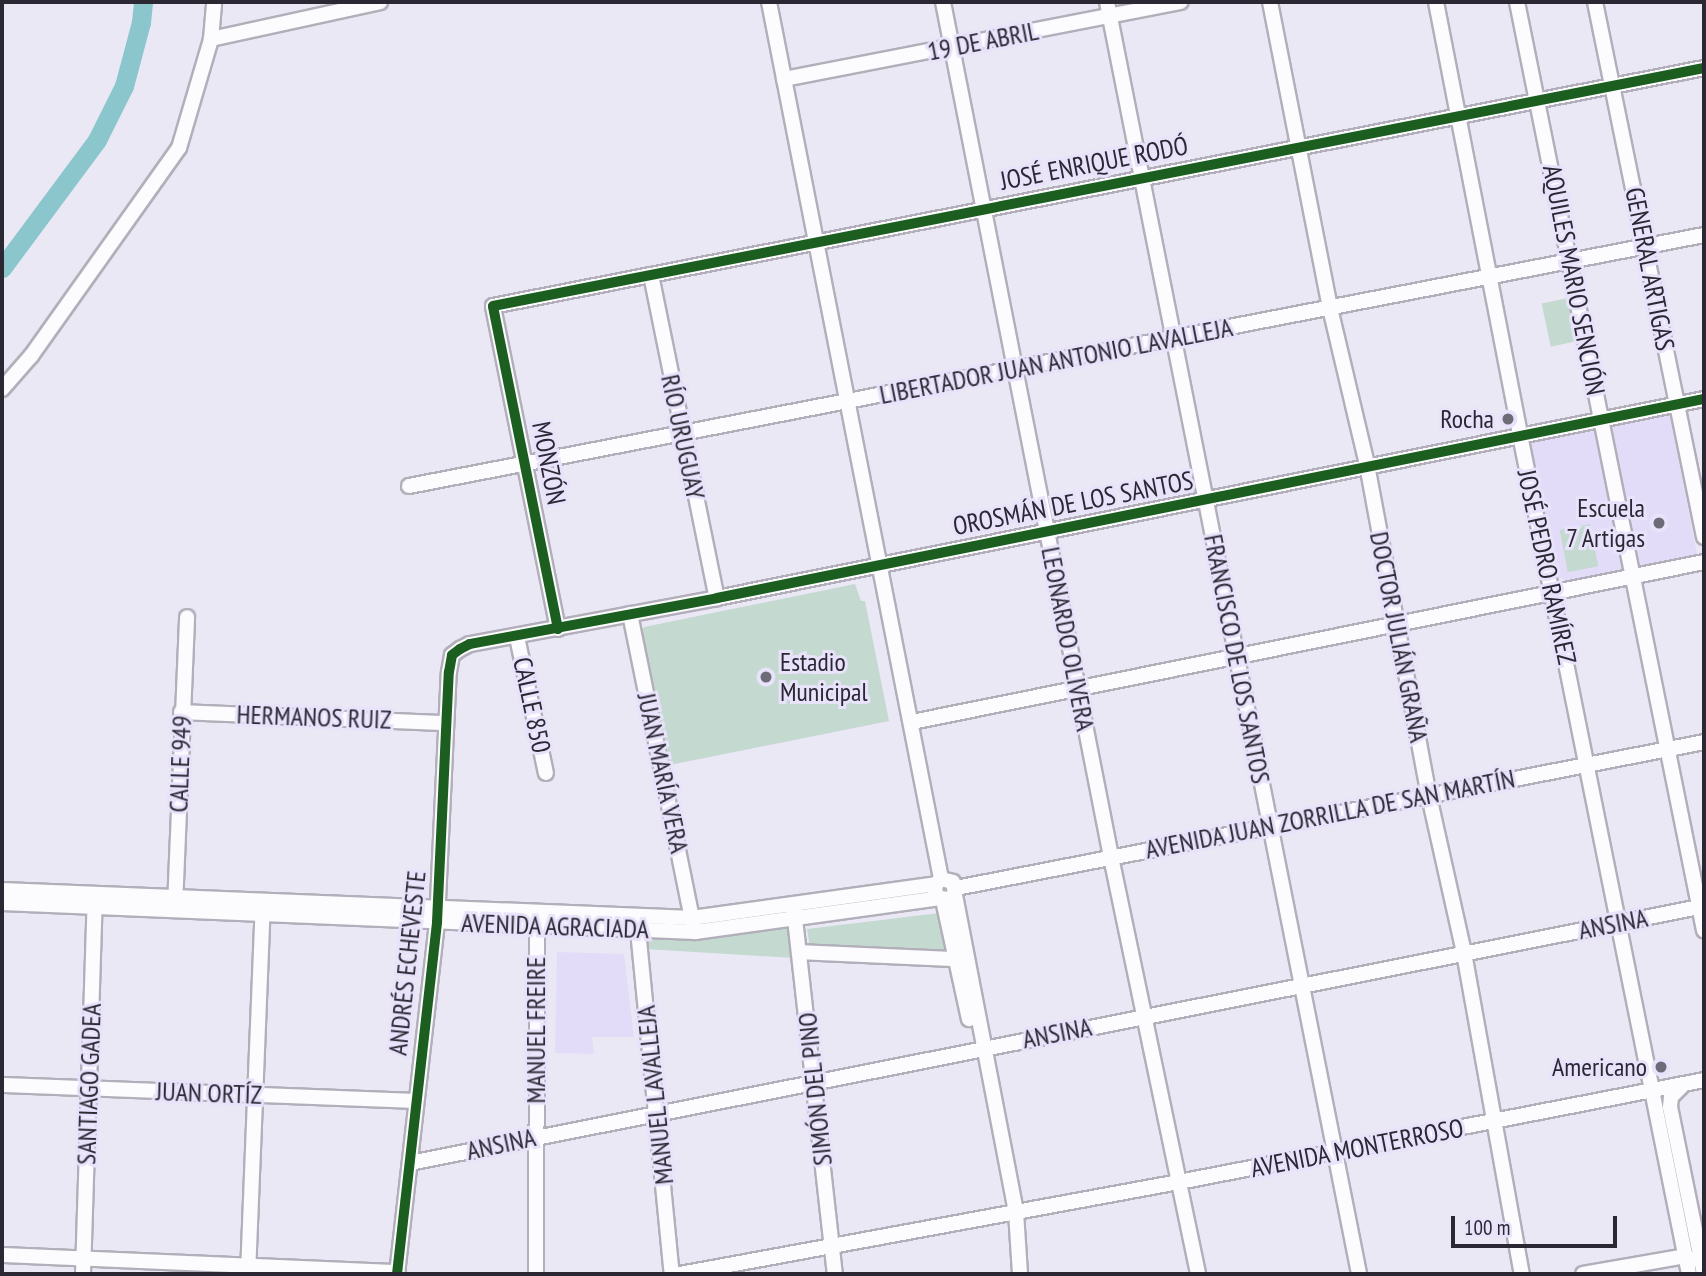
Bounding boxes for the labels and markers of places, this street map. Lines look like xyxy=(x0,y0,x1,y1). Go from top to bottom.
place label: Rocha xyxy=(1440,403,1494,435)
marker: Rocha xyxy=(1500,411,1516,427)
place label: Escuela 7 Artigas xyxy=(1565,492,1645,554)
marker: Escuela 7 Artigas xyxy=(1651,515,1667,531)
place label: Estadio Municipal xyxy=(780,646,868,708)
marker: Estadio Municipal xyxy=(758,669,774,685)
place label: Americano xyxy=(1552,1051,1647,1083)
marker: Americano xyxy=(1653,1059,1669,1075)

